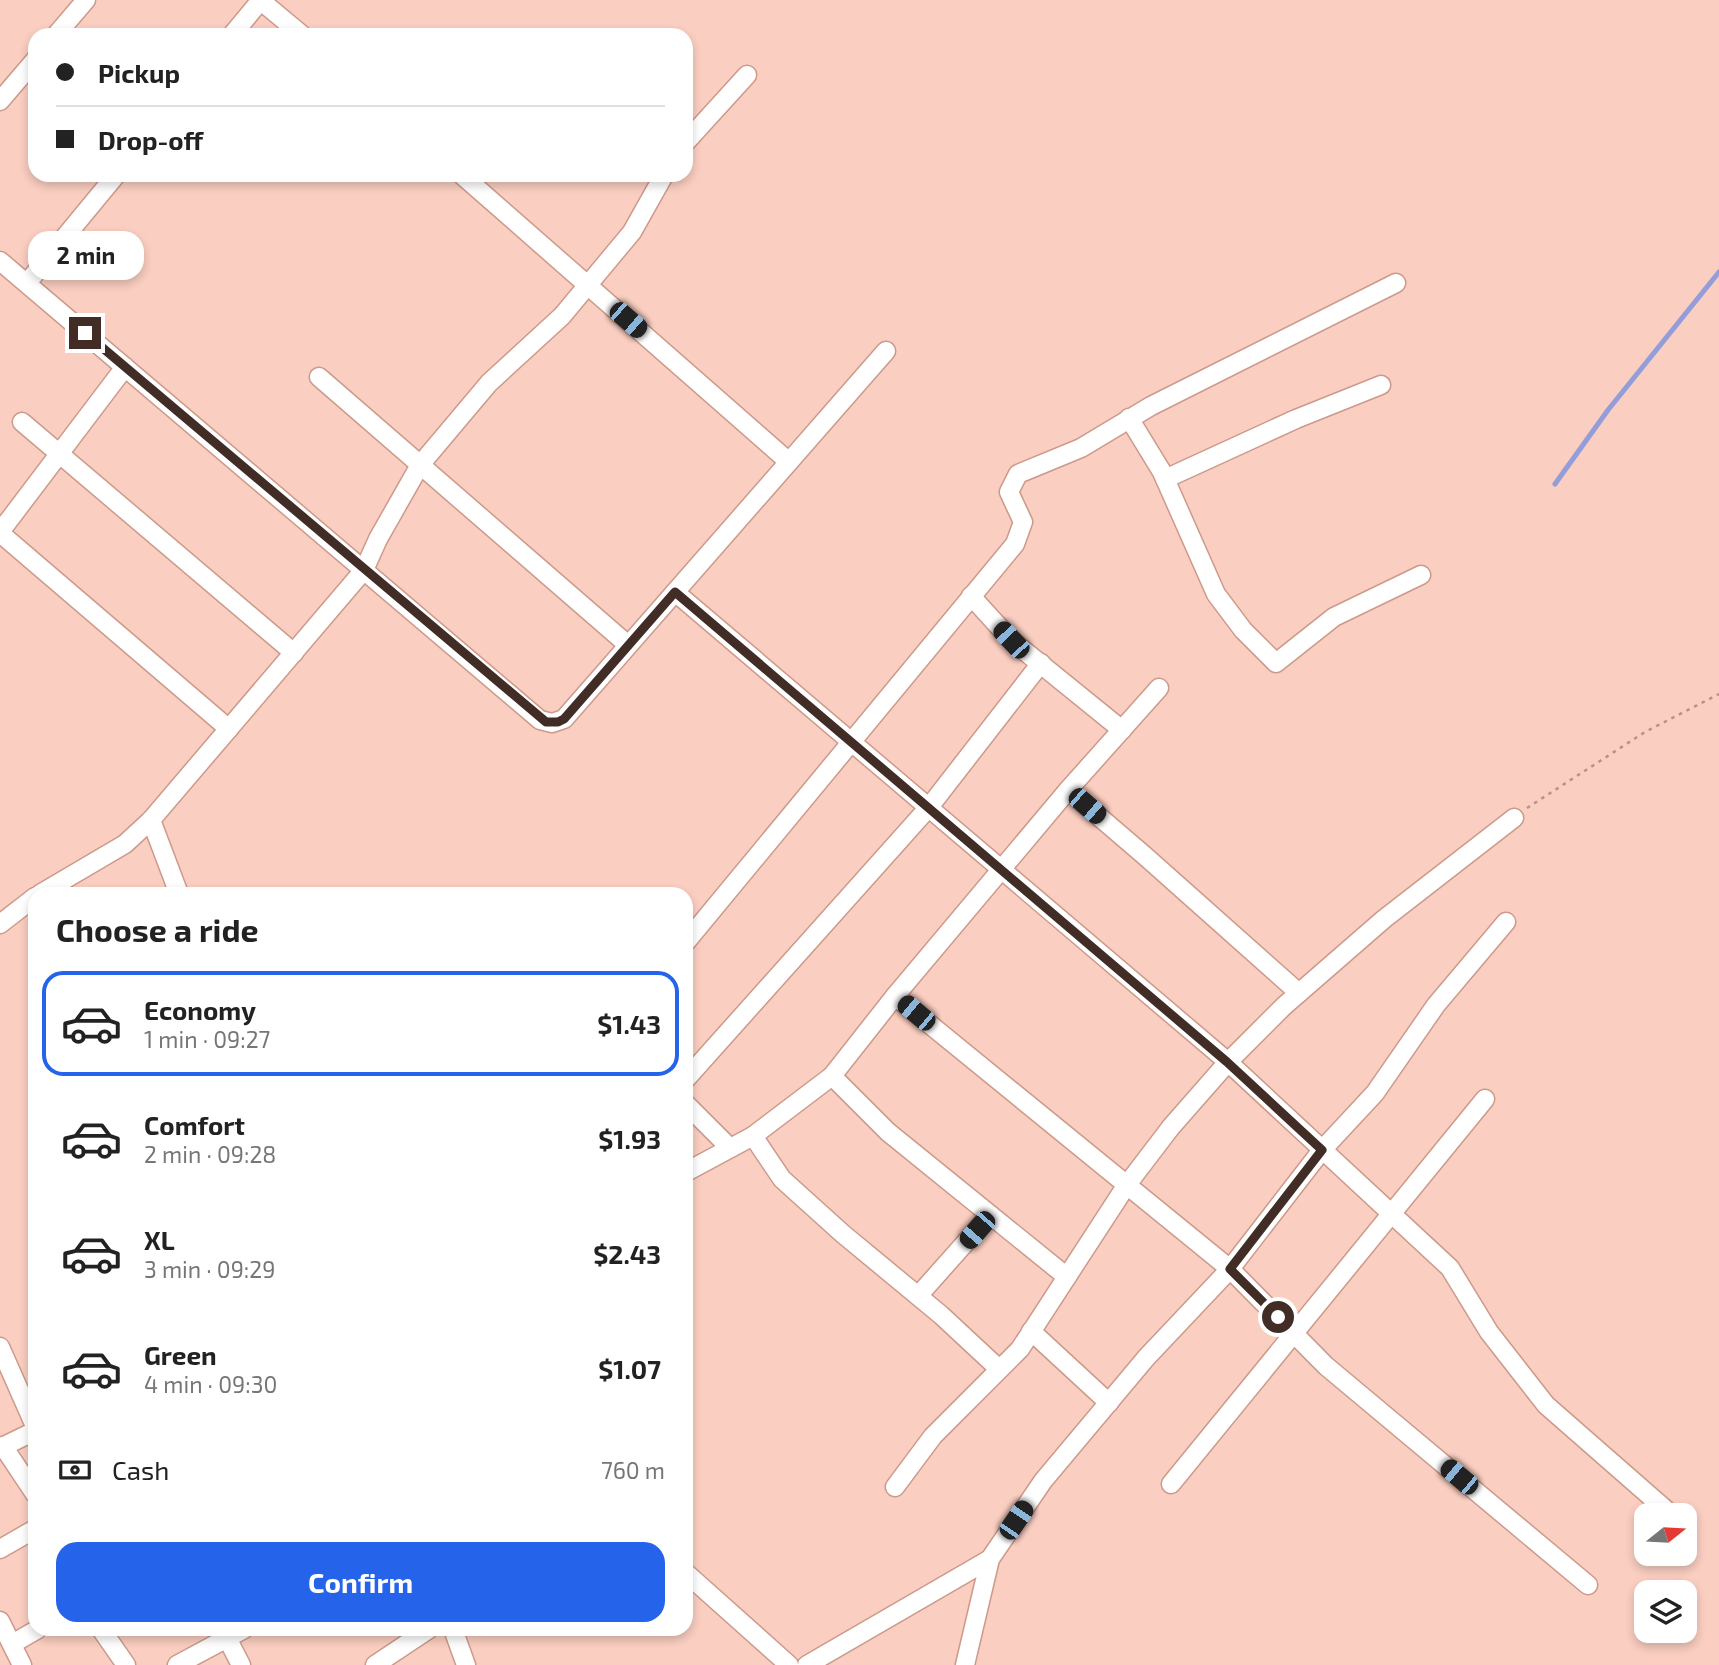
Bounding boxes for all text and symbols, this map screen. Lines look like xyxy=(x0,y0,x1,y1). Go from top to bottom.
text: Pickup xyxy=(98,57,180,88)
text: Drop-off xyxy=(98,124,203,155)
callout: 2 min xyxy=(27,232,143,280)
text: 2 min xyxy=(57,241,115,269)
car xyxy=(606,298,651,342)
route end xyxy=(69,317,101,349)
car xyxy=(989,617,1034,663)
car xyxy=(1065,784,1110,828)
text: Choose a ride xyxy=(56,910,259,948)
car xyxy=(894,991,939,1035)
icon: car xyxy=(60,992,123,1055)
text: Economy xyxy=(144,994,256,1025)
text: $1.43 xyxy=(597,1008,661,1039)
text: 1 min · 09:27 xyxy=(144,1025,270,1053)
icon: car xyxy=(60,1107,123,1170)
text: Comfort xyxy=(144,1109,245,1140)
text: $1.93 xyxy=(598,1123,661,1154)
text: 2 min · 09:28 xyxy=(144,1140,276,1168)
car xyxy=(956,1207,999,1253)
icon: car xyxy=(60,1222,123,1285)
text: XL xyxy=(144,1224,175,1255)
text: $2.43 xyxy=(593,1238,661,1269)
text: 3 min · 09:29 xyxy=(144,1255,275,1283)
route start xyxy=(1262,1301,1294,1333)
icon: car xyxy=(60,1337,123,1400)
text: Green xyxy=(144,1339,217,1370)
text: $1.07 xyxy=(598,1353,661,1384)
text: 4 min · 09:30 xyxy=(144,1370,277,1398)
icon: cash xyxy=(56,1451,94,1489)
text: Cash xyxy=(112,1454,169,1485)
car xyxy=(1437,1455,1482,1499)
text: 760 m xyxy=(601,1456,665,1484)
car xyxy=(996,1497,1037,1543)
north arrow xyxy=(1634,1503,1698,1566)
map controls xyxy=(1634,1503,1697,1643)
button: Confirm xyxy=(56,1542,665,1622)
button: layers xyxy=(1634,1580,1697,1643)

